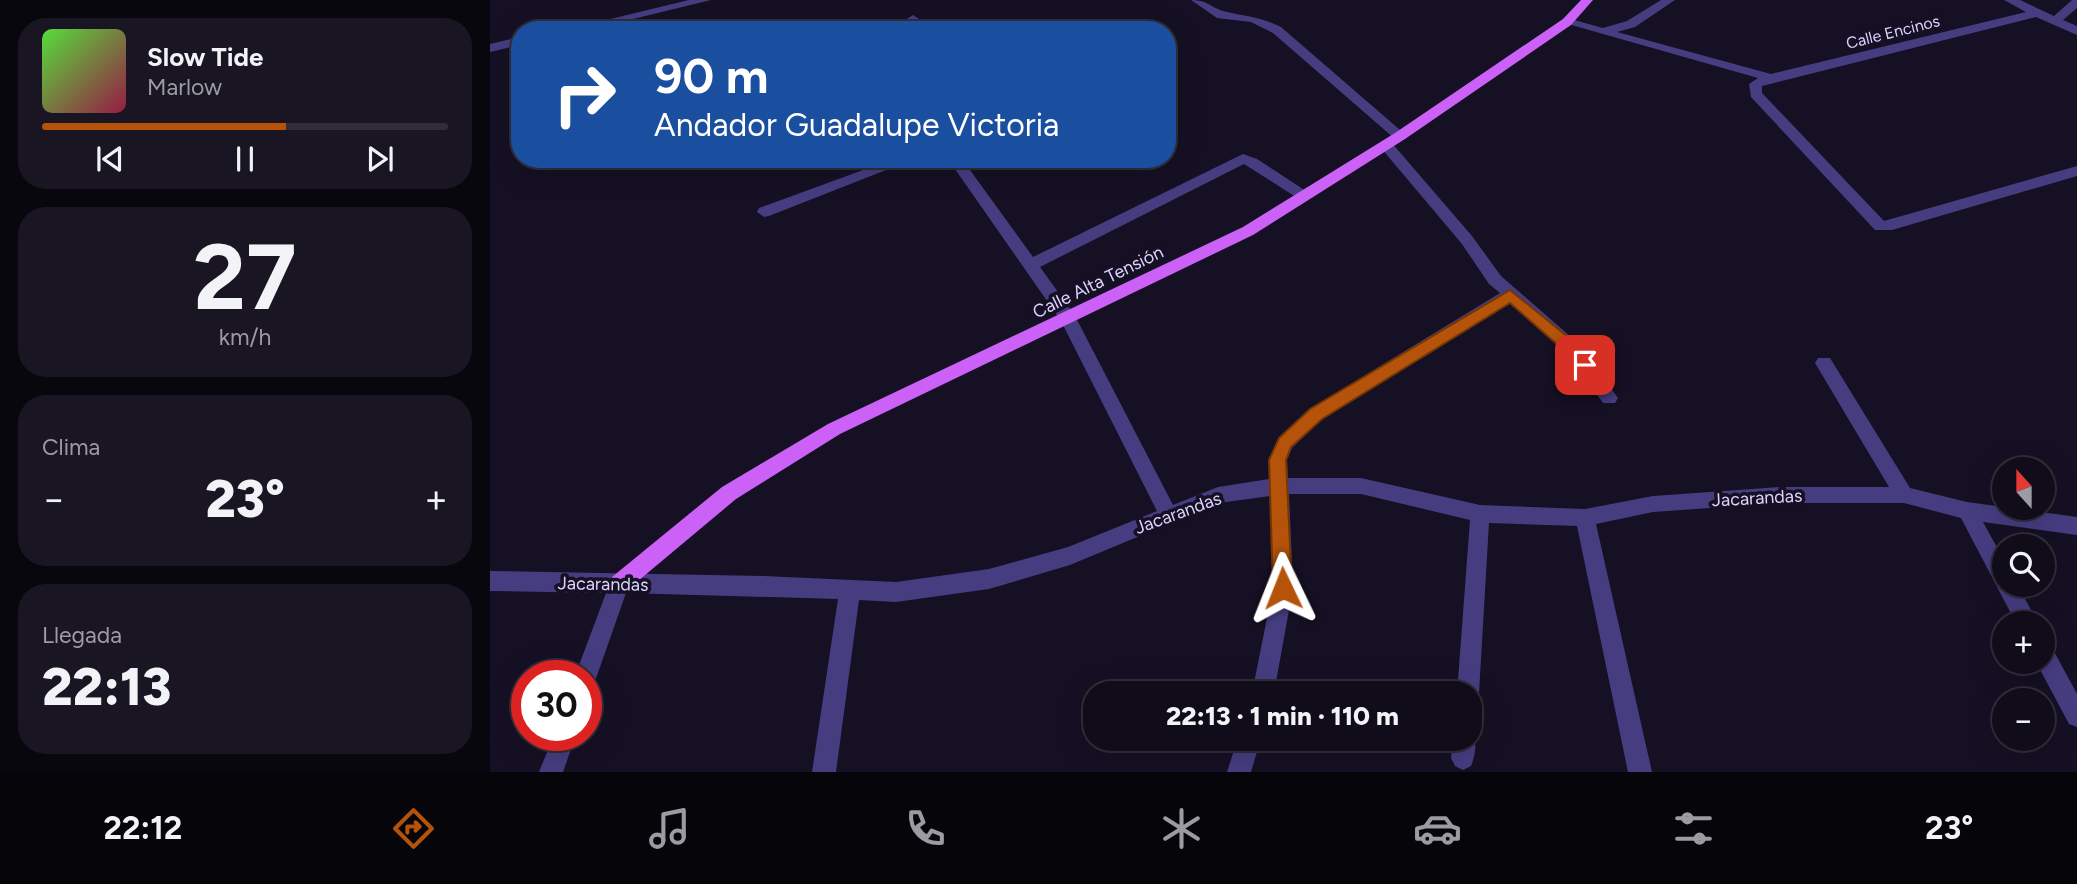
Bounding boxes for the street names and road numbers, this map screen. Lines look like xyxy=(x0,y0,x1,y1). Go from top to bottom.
street label: Calle Encinos xyxy=(1844,11,1942,53)
street label: Calle Alta Tensión xyxy=(1029,241,1167,323)
street label: Jacarandas xyxy=(1711,485,1803,511)
street label: Jacarandas xyxy=(1132,487,1224,539)
street label: Jacarandas xyxy=(557,572,649,596)

